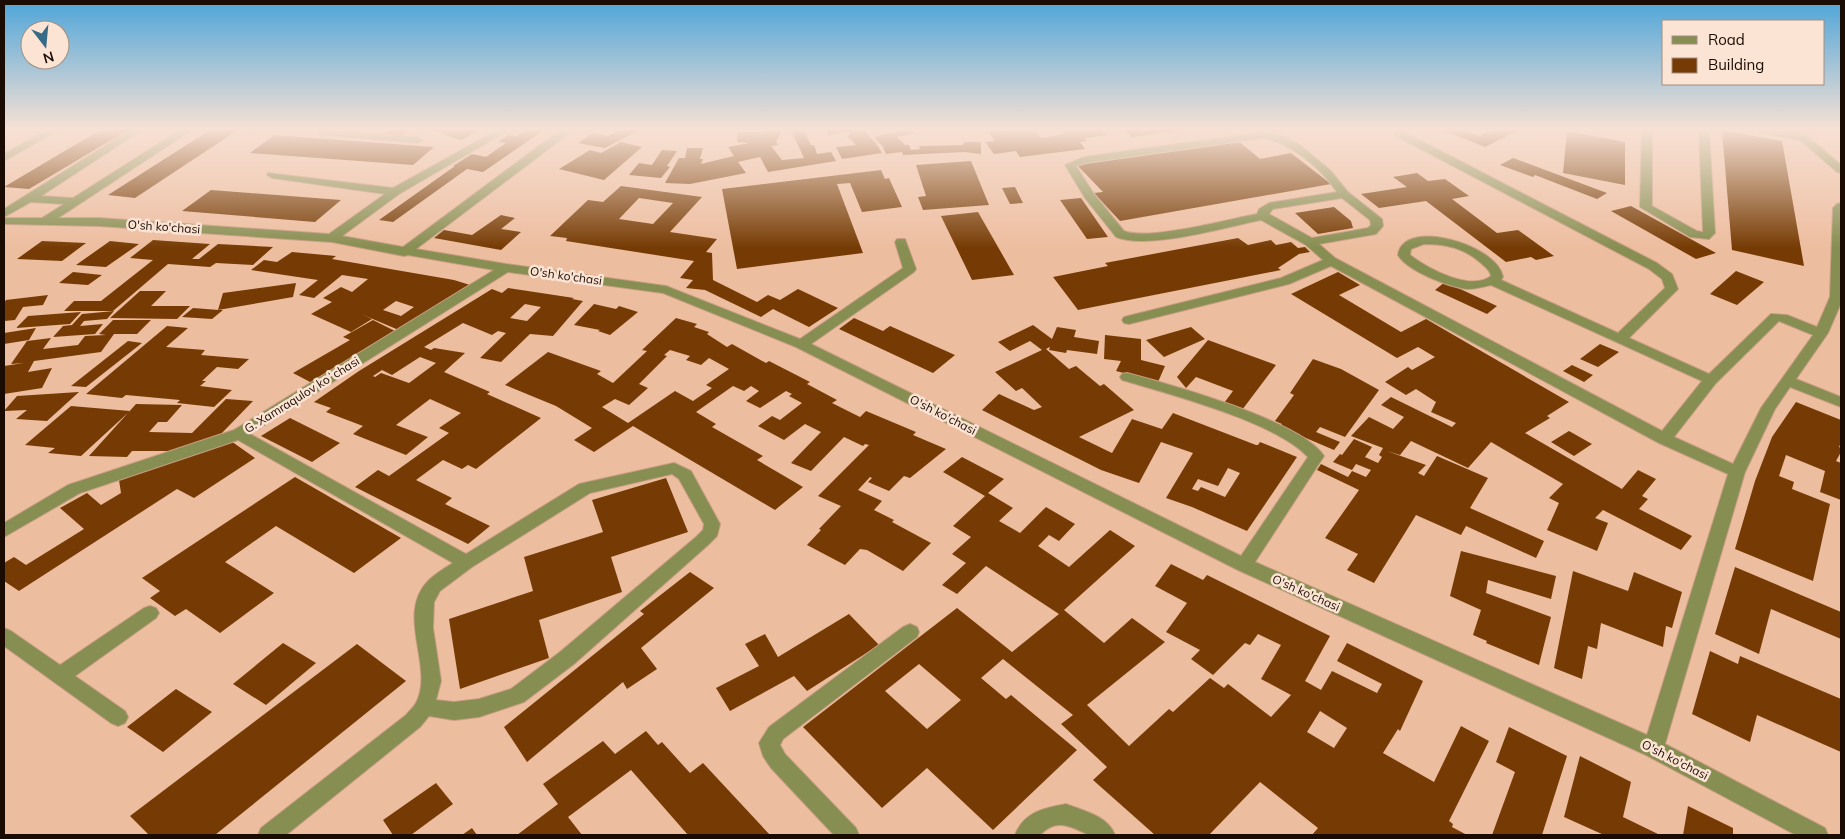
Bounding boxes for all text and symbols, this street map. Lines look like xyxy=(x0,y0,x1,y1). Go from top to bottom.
north arrow xyxy=(20,20,70,70)
legend xyxy=(1662,20,1825,85)
text: Road xyxy=(1708,30,1745,49)
text: N xyxy=(41,47,56,68)
text: Building xyxy=(1708,55,1764,74)
street label: O'sh ko'chasi xyxy=(127,216,201,237)
street label: O'sh ko'chasi xyxy=(529,263,603,288)
street label: G. Xamraqulov koʻchasi xyxy=(241,353,362,436)
street label: O'sh ko'chasi xyxy=(908,391,979,438)
street label: O'sh ko'chasi xyxy=(1270,571,1343,614)
street label: O'sh ko'chasi xyxy=(1640,736,1711,783)

